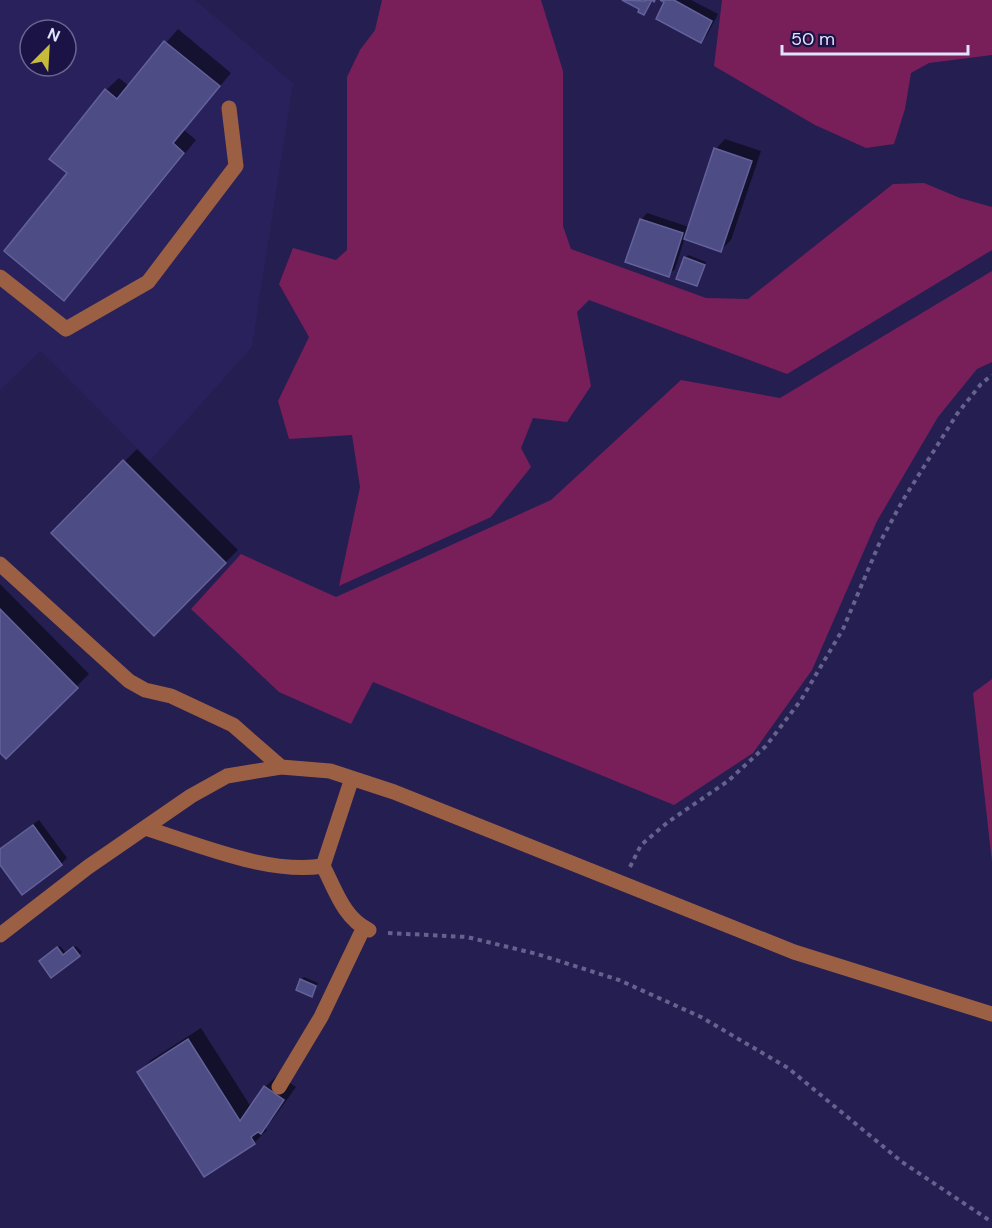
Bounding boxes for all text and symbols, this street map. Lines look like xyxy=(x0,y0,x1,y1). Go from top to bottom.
north arrow xyxy=(18,18,78,78)
scale bar xyxy=(782,18,968,56)
text: N xyxy=(44,23,63,47)
text: 50 m xyxy=(791,27,835,51)

